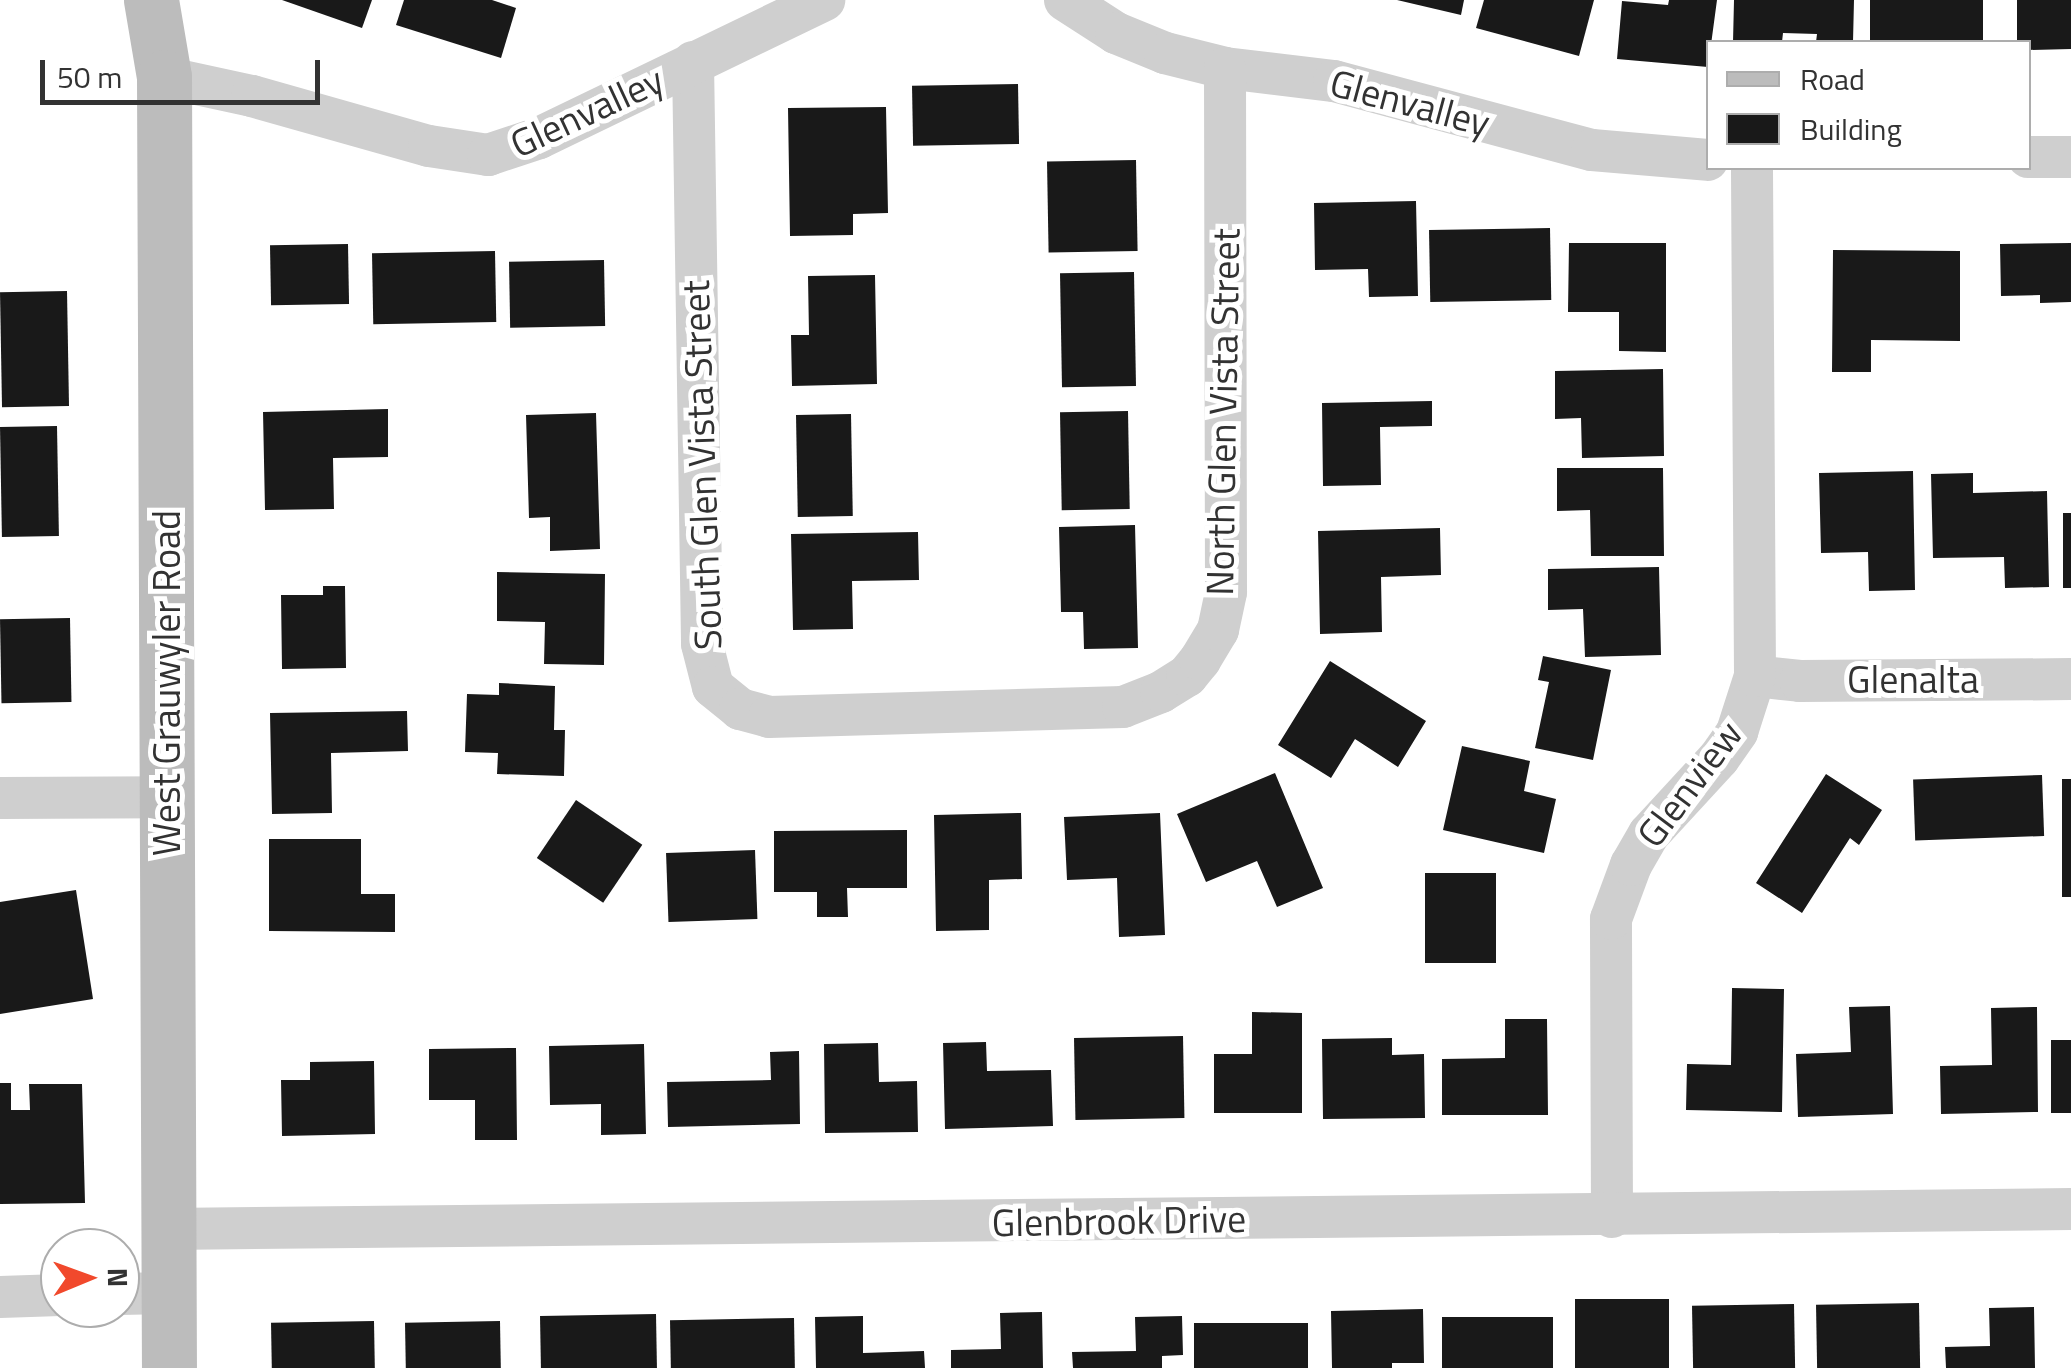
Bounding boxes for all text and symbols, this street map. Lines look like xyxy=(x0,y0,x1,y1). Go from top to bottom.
scale bar xyxy=(45,40,325,102)
legend xyxy=(1706,40,2031,170)
text: 50 m xyxy=(57,54,122,100)
text: Road xyxy=(1800,56,1865,102)
street label: Glenvalley xyxy=(503,57,671,167)
street label: Glenvalley xyxy=(1325,60,1495,146)
text: Building xyxy=(1800,106,1902,152)
street label: North Glen Vista Street xyxy=(1197,228,1249,596)
street label: South Glen Vista Street xyxy=(673,279,731,651)
street label: West Grauwyler Road xyxy=(144,510,190,856)
street label: Glenalta xyxy=(1847,657,1979,703)
street label: Glenview xyxy=(1628,712,1752,856)
street label: Glenbrook Drive xyxy=(991,1196,1247,1246)
north arrow xyxy=(40,1228,140,1328)
text: N xyxy=(97,1267,140,1288)

